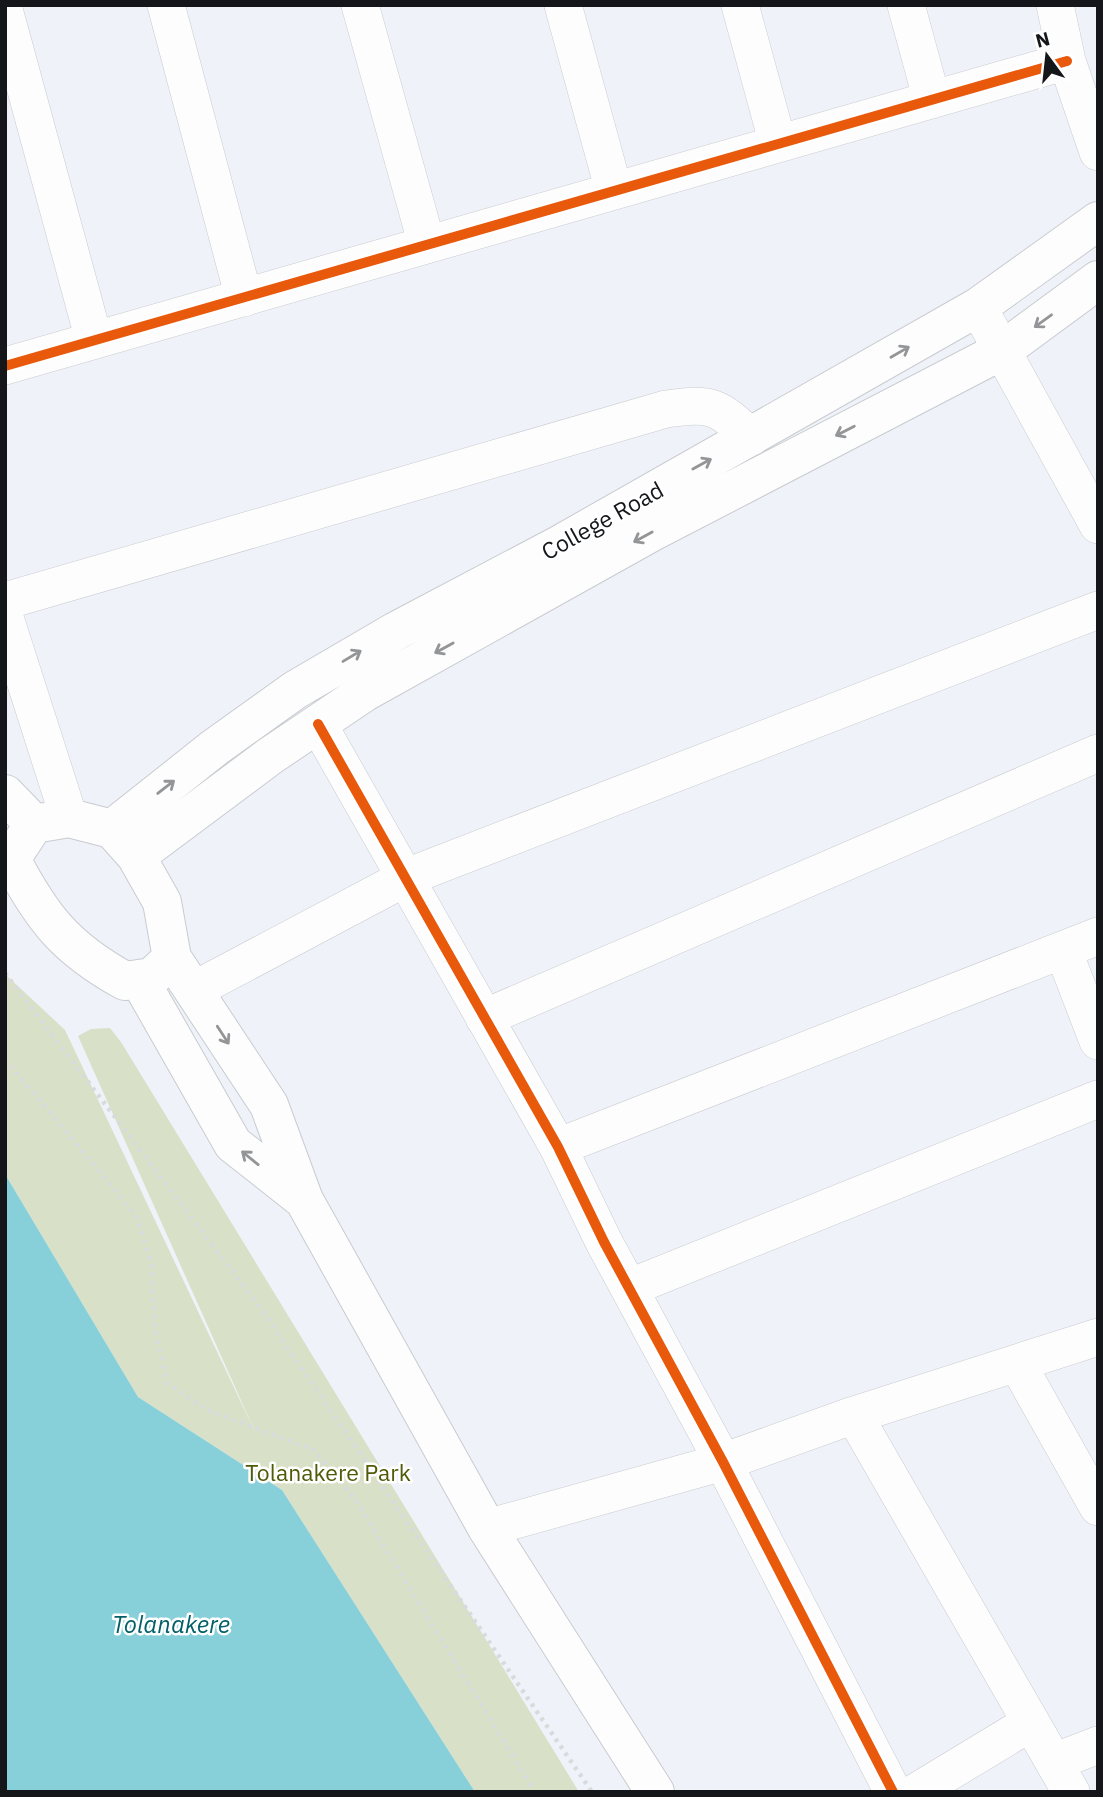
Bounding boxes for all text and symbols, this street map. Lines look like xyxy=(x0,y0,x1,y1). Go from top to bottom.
north arrow xyxy=(1012,21,1082,91)
text: N xyxy=(1033,26,1052,53)
one-way arrow xyxy=(1034,313,1053,328)
one-way arrow xyxy=(889,345,909,359)
one-way arrow xyxy=(835,425,856,439)
one-way arrow xyxy=(691,457,712,470)
street label: College Road xyxy=(536,474,668,566)
one-way arrow xyxy=(633,531,654,544)
one-way arrow xyxy=(435,641,455,655)
one-way arrow xyxy=(342,649,362,663)
one-way arrow xyxy=(156,779,174,794)
one-way arrow xyxy=(216,1025,230,1044)
one-way arrow xyxy=(242,1150,260,1166)
park label: Tolanakere Park xyxy=(245,1457,411,1487)
water label: Tolanakere xyxy=(112,1608,230,1640)

